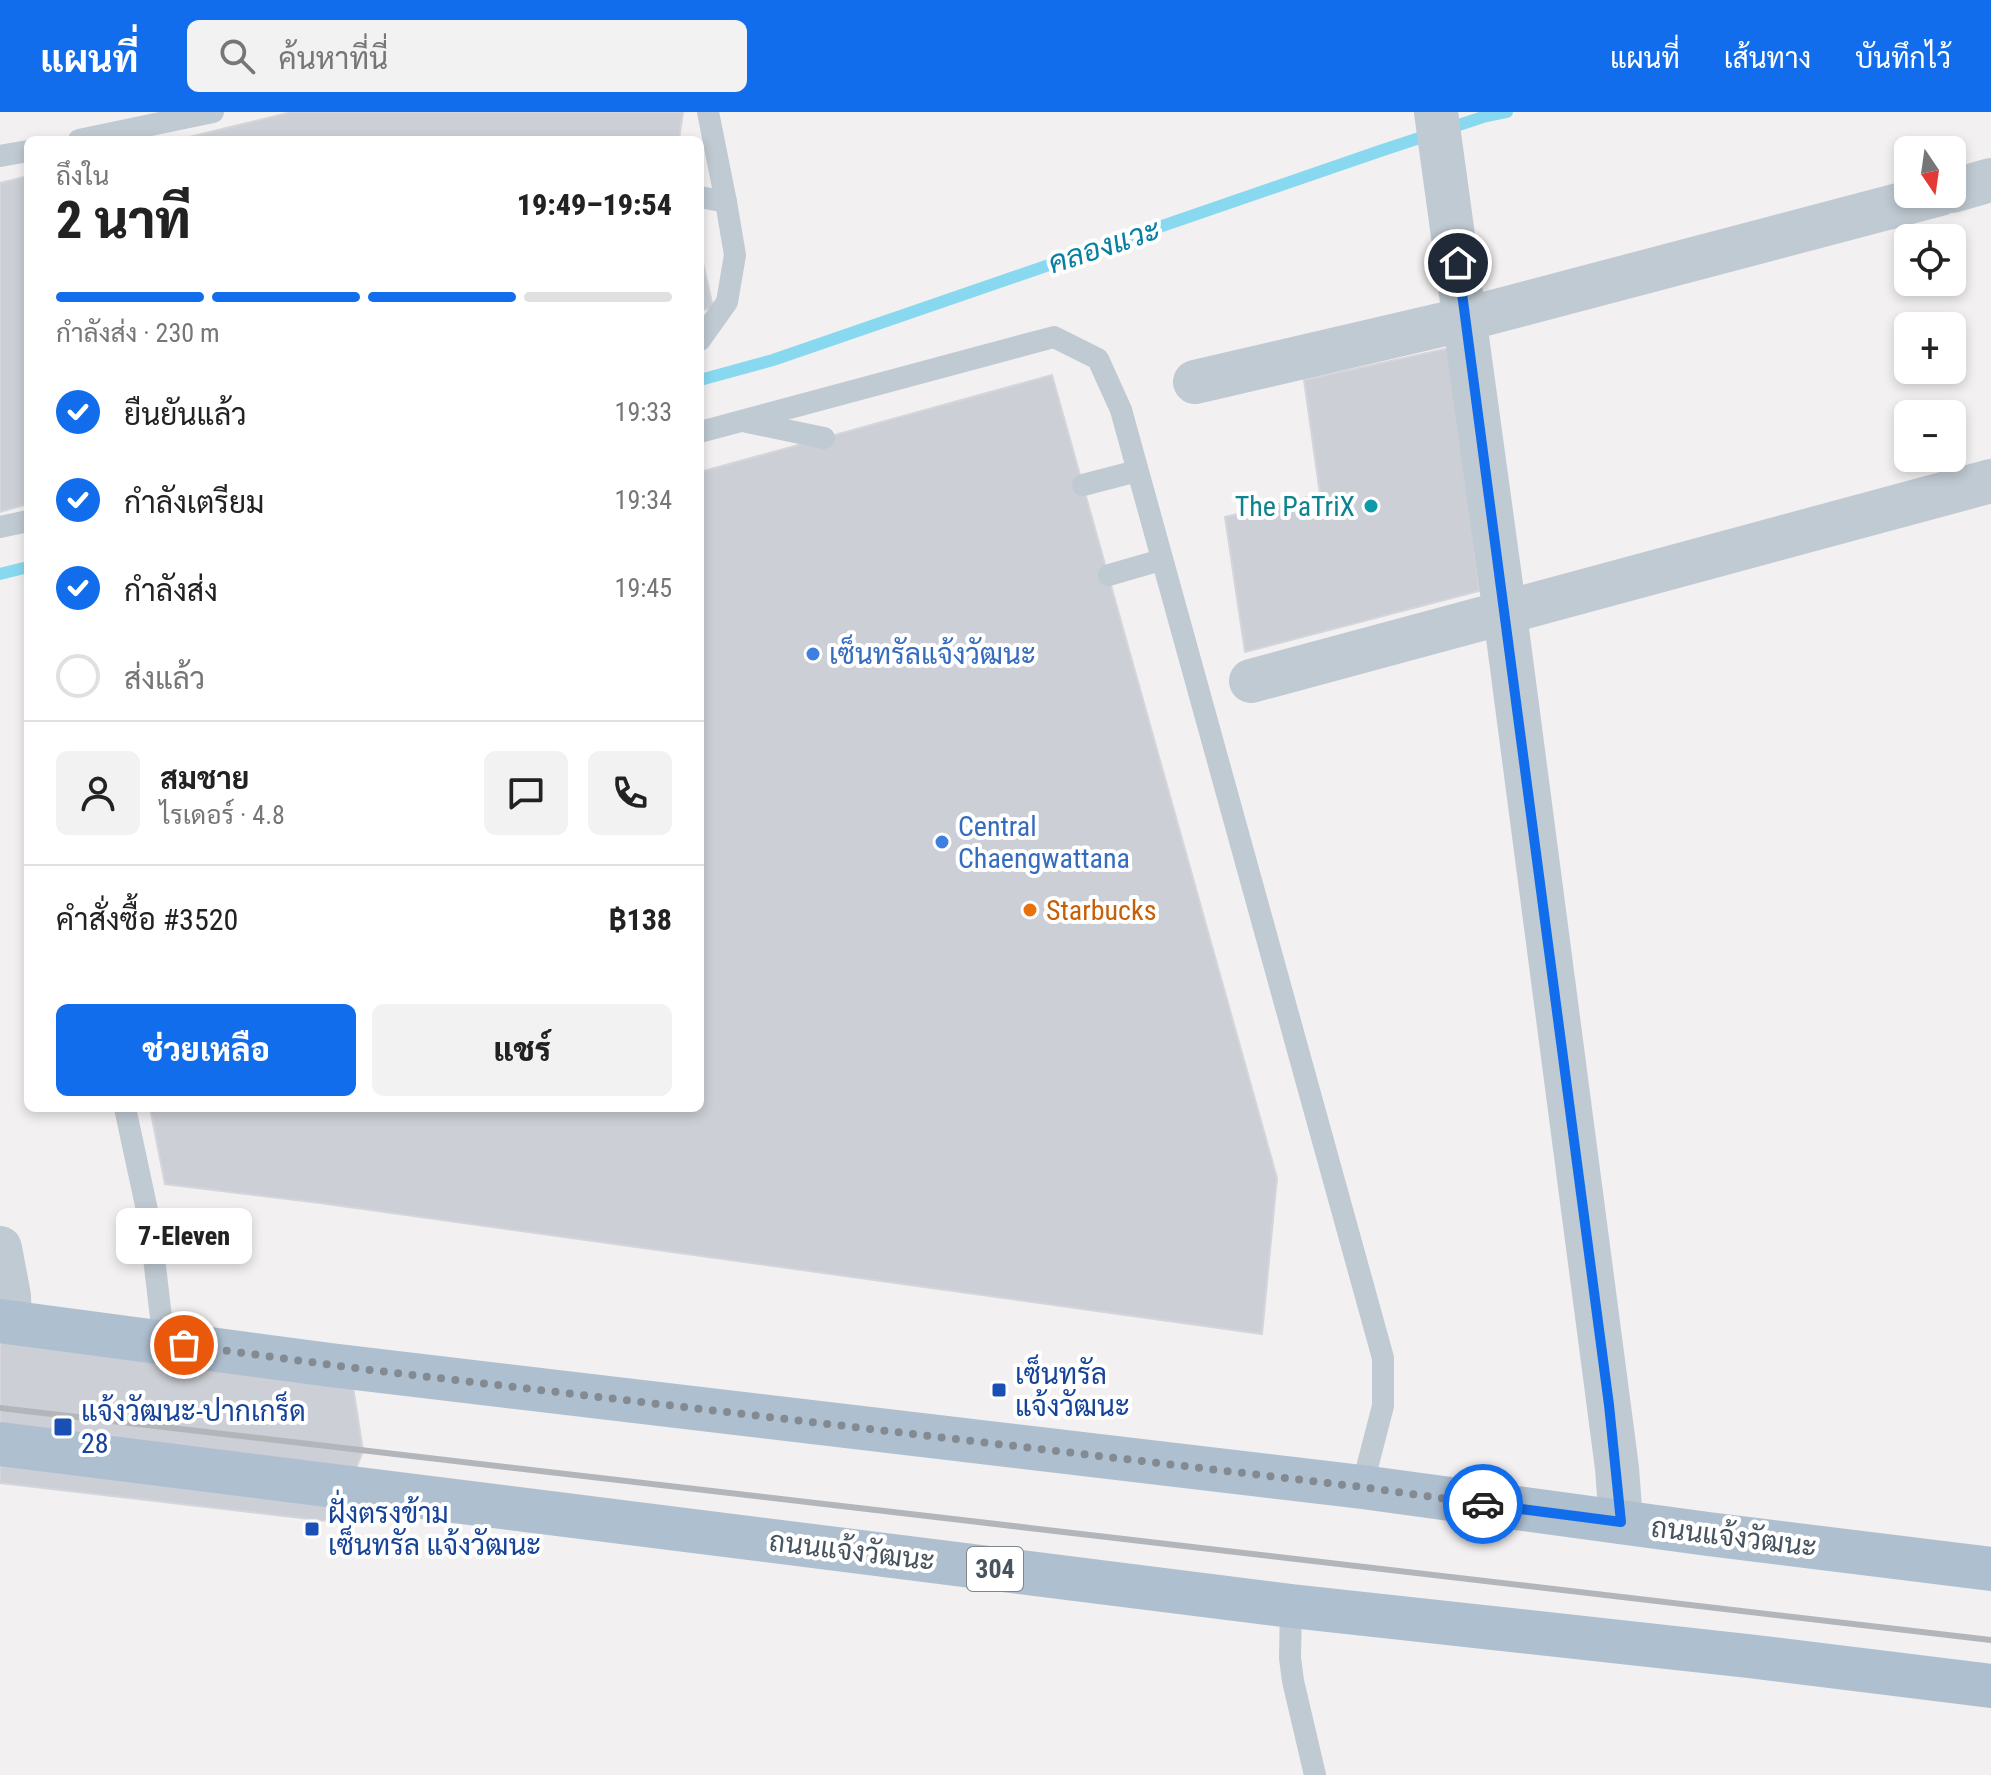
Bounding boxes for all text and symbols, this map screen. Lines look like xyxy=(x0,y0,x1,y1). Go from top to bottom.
search box xyxy=(187,20,747,92)
icon: search xyxy=(215,34,259,78)
text: แผนที่ xyxy=(40,37,139,81)
text: ค้นหาที่นี่ xyxy=(279,41,388,76)
text: แผนที่ xyxy=(1610,42,1680,75)
text: เส้นทาง xyxy=(1724,42,1811,75)
text: บันทึกไว้ xyxy=(1855,42,1951,75)
north arrow xyxy=(1894,136,1966,208)
map controls xyxy=(1894,136,1966,472)
text: ถึงใน xyxy=(56,161,109,191)
text: 19:49–19:54 xyxy=(517,187,672,222)
text: 2 นาที xyxy=(56,190,191,251)
water label: คลองแวะ xyxy=(1044,212,1164,280)
button: locate xyxy=(1894,224,1966,296)
pin xyxy=(1424,229,1492,297)
icon: home xyxy=(1436,241,1480,285)
button: + xyxy=(1894,312,1966,384)
text: กำลังส่ง · 230 m xyxy=(56,318,220,348)
icon: check xyxy=(56,390,100,434)
text: ยืนยันแล้ว xyxy=(124,397,247,432)
text: 19:33 xyxy=(615,397,672,427)
button: − xyxy=(1894,400,1966,472)
icon: check xyxy=(56,478,100,522)
text: กำลังเตรียม xyxy=(124,485,264,520)
text: 19:34 xyxy=(615,485,672,515)
place label: The PaTriX xyxy=(1235,490,1355,523)
marker: The PaTriX xyxy=(1362,497,1380,515)
icon: check xyxy=(56,566,100,610)
text: กำลังส่ง xyxy=(124,573,218,608)
text: 19:45 xyxy=(615,573,672,603)
place label: เซ็นทรัลแจ้งวัฒนะ xyxy=(829,634,1036,671)
marker: เซ็นทรัลแจ้งวัฒนะ xyxy=(804,645,822,663)
text: ส่งแล้ว xyxy=(124,661,205,696)
button: person xyxy=(56,751,140,835)
button: chat xyxy=(484,751,568,835)
button: phone xyxy=(588,751,672,835)
text: สมชาย xyxy=(160,761,249,796)
text: ไรเดอร์ · 4.8 xyxy=(160,800,285,830)
place label: Central Chaengwattana xyxy=(958,810,1130,875)
marker: Central Chaengwattana xyxy=(933,833,951,851)
place label: Starbucks xyxy=(1046,894,1156,927)
marker: Starbucks xyxy=(1021,901,1039,919)
text: คำสั่งซื้อ #3520 xyxy=(56,902,238,937)
text: ฿138 xyxy=(608,902,672,937)
button: ช่วยเหลือ xyxy=(56,1004,356,1096)
button: แชร์ xyxy=(372,1004,672,1096)
callout: 7-Eleven xyxy=(116,1209,252,1265)
text: 7-Eleven xyxy=(138,1221,230,1251)
pin xyxy=(150,1311,218,1379)
icon: bag xyxy=(162,1323,206,1367)
place label: เซ็นทรัล แจ้งวัฒนะ xyxy=(1015,1354,1130,1423)
marker: เซ็นทรัล แจ้งวัฒนะ xyxy=(990,1381,1008,1399)
place label: แจ้งวัฒนะ-ปากเกร็ด 28 xyxy=(81,1391,306,1460)
marker: แจ้งวัฒนะ-ปากเกร็ด 28 xyxy=(52,1416,74,1438)
courier xyxy=(1443,1464,1523,1544)
icon: car xyxy=(1461,1482,1505,1526)
place label: ฝั่งตรงข้าม เซ็นทรัล แจ้งวัฒนะ xyxy=(328,1489,541,1562)
street label: ถนนแจ้งวัฒนะ xyxy=(1649,1508,1819,1564)
marker: ฝั่งตรงข้าม เซ็นทรัล แจ้งวัฒนะ xyxy=(303,1520,321,1538)
street label: ถนนแจ้งวัฒนะ xyxy=(767,1522,937,1578)
road number: 304 xyxy=(967,1547,1023,1591)

